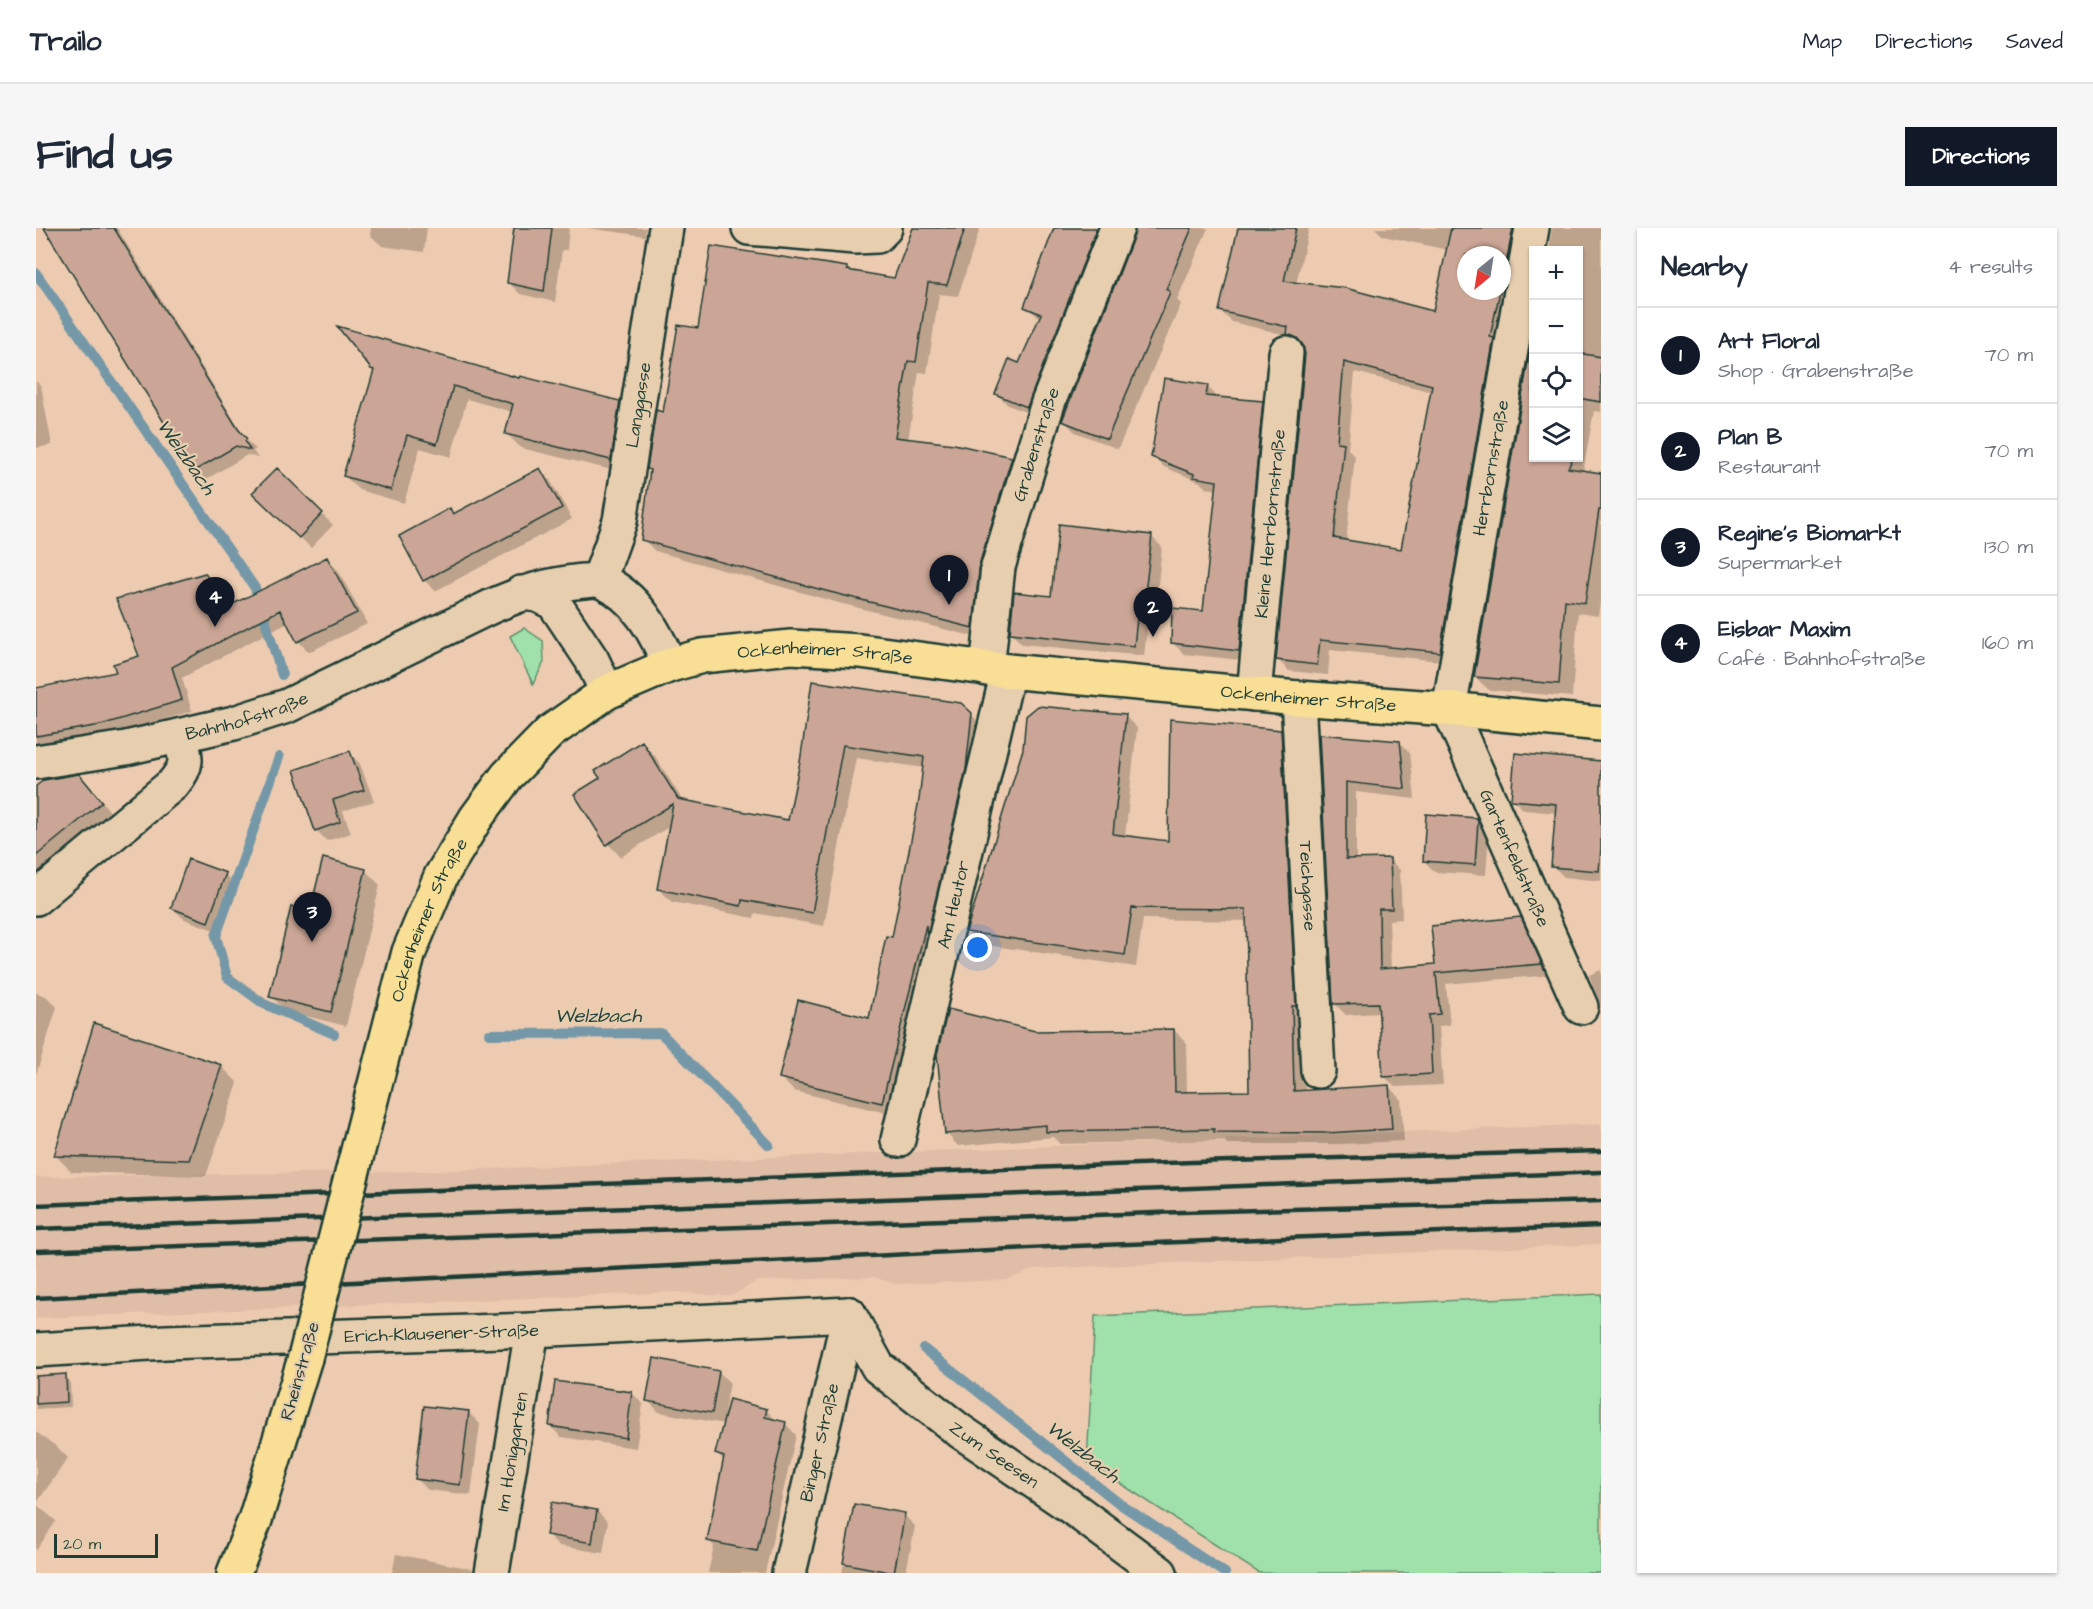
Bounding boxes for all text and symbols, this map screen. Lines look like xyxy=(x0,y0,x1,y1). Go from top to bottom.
text: Trailo xyxy=(30,22,102,61)
text: Map xyxy=(1802,27,1842,56)
text: Directions xyxy=(1875,27,1973,56)
text: Saved xyxy=(2006,27,2063,56)
text: Find us xyxy=(36,127,173,185)
button: Directions xyxy=(1905,127,2057,186)
north arrow xyxy=(1457,246,1511,300)
map controls xyxy=(1529,246,1583,462)
button: + xyxy=(1529,246,1583,300)
text: Nearby xyxy=(1661,249,1748,285)
text: 4 results xyxy=(1948,253,2033,281)
button: − xyxy=(1529,300,1583,354)
text: Art Floral xyxy=(1718,326,1820,357)
text: 1 xyxy=(1679,341,1682,369)
text: 70 m xyxy=(1985,341,2033,369)
button: locate xyxy=(1529,354,1583,408)
text: Shop · Grabenstraße xyxy=(1718,357,1913,385)
street label: Langgasse xyxy=(619,360,657,450)
street label: Grabenstraße xyxy=(1006,383,1066,504)
street label: Herrbornstraße xyxy=(1467,398,1515,538)
button: layers xyxy=(1529,408,1583,462)
water label: Welzbach xyxy=(150,413,223,501)
text: Plan B xyxy=(1718,422,1782,453)
street label: Kleine Herrbornstraße xyxy=(1249,428,1291,619)
text: 2 xyxy=(1675,437,1686,465)
text: 70 m xyxy=(1985,437,2033,465)
text: Restaurant xyxy=(1718,453,1821,481)
text: Regine‘s Biomarkt xyxy=(1718,518,1901,549)
text: 3 xyxy=(1675,533,1686,561)
text: 130 m xyxy=(1984,533,2033,561)
text: Supermarket xyxy=(1718,549,1842,577)
pin: 1 xyxy=(930,556,968,605)
pin: 4 xyxy=(196,578,234,627)
pin: 2 xyxy=(1134,588,1172,637)
text: Eisbar Maxim xyxy=(1718,614,1850,645)
text: 4 xyxy=(1674,629,1687,657)
text: 160 m xyxy=(1982,629,2033,657)
street label: Ockenheimer Straße xyxy=(736,634,915,671)
text: Café · Bahnhofstraße xyxy=(1718,645,1926,673)
street label: Ockenheimer Straße xyxy=(1220,678,1397,718)
street label: Bahnhofstraße xyxy=(183,685,313,746)
street label: Gartenfeldstraße xyxy=(1474,785,1556,931)
street label: Ockenheimer Straße xyxy=(384,833,474,1005)
street label: Teichgasse xyxy=(1293,840,1323,932)
street label: Am Heutor xyxy=(931,858,976,951)
pin: 3 xyxy=(292,892,332,942)
your location xyxy=(963,933,992,962)
water label: Welzbach xyxy=(555,1002,642,1030)
street label: Erich-Klausener-Straße xyxy=(344,1317,540,1349)
street label: Rheinstraße xyxy=(274,1319,326,1423)
street label: Binger Straße xyxy=(793,1380,845,1504)
street label: Im Honiggarten xyxy=(490,1390,534,1513)
water label: Welzbach xyxy=(1040,1414,1127,1490)
street label: Zum Seesen xyxy=(944,1415,1044,1494)
scale bar xyxy=(54,1531,158,1558)
text: 20 m xyxy=(63,1533,101,1555)

